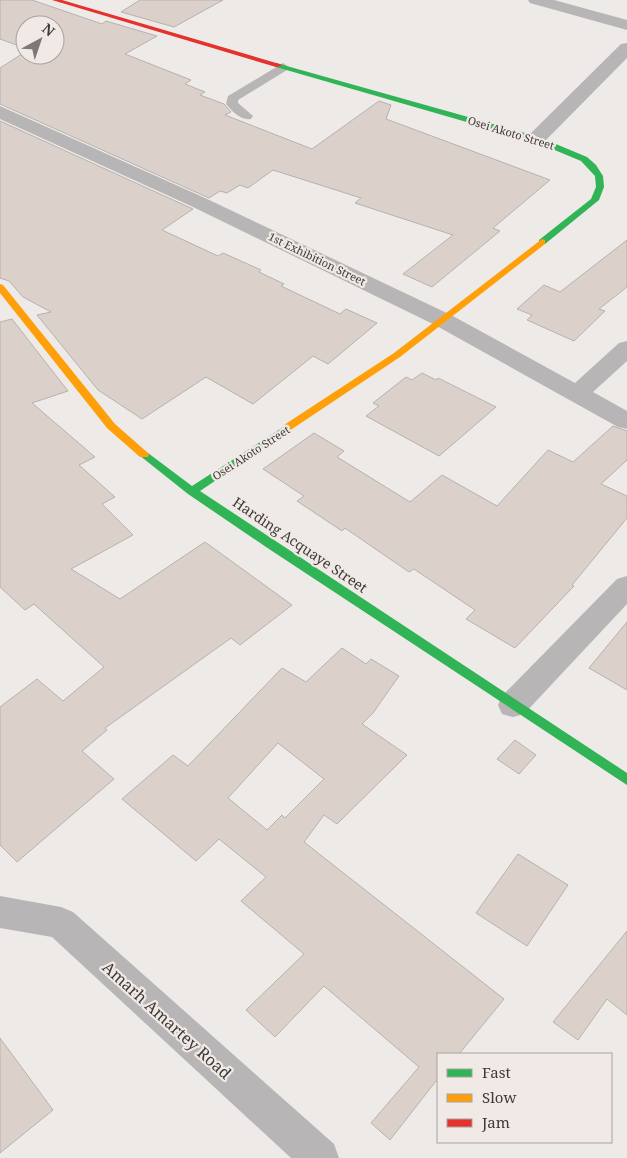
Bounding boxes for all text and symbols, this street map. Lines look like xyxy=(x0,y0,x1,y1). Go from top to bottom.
north arrow xyxy=(15,15,65,65)
text: N xyxy=(38,19,59,40)
street label: Osei Akoto Street xyxy=(466,112,556,153)
street label: 1st Exhibition Street xyxy=(266,229,368,289)
street label: Osei Akoto Street xyxy=(209,422,292,483)
street label: Harding Acquaye Street xyxy=(229,492,371,597)
street label: Amarh Amartey Road xyxy=(98,956,236,1084)
legend xyxy=(437,1053,612,1143)
text: Fast xyxy=(482,1062,511,1082)
text: Slow xyxy=(482,1087,516,1107)
text: Jam xyxy=(481,1112,510,1132)

